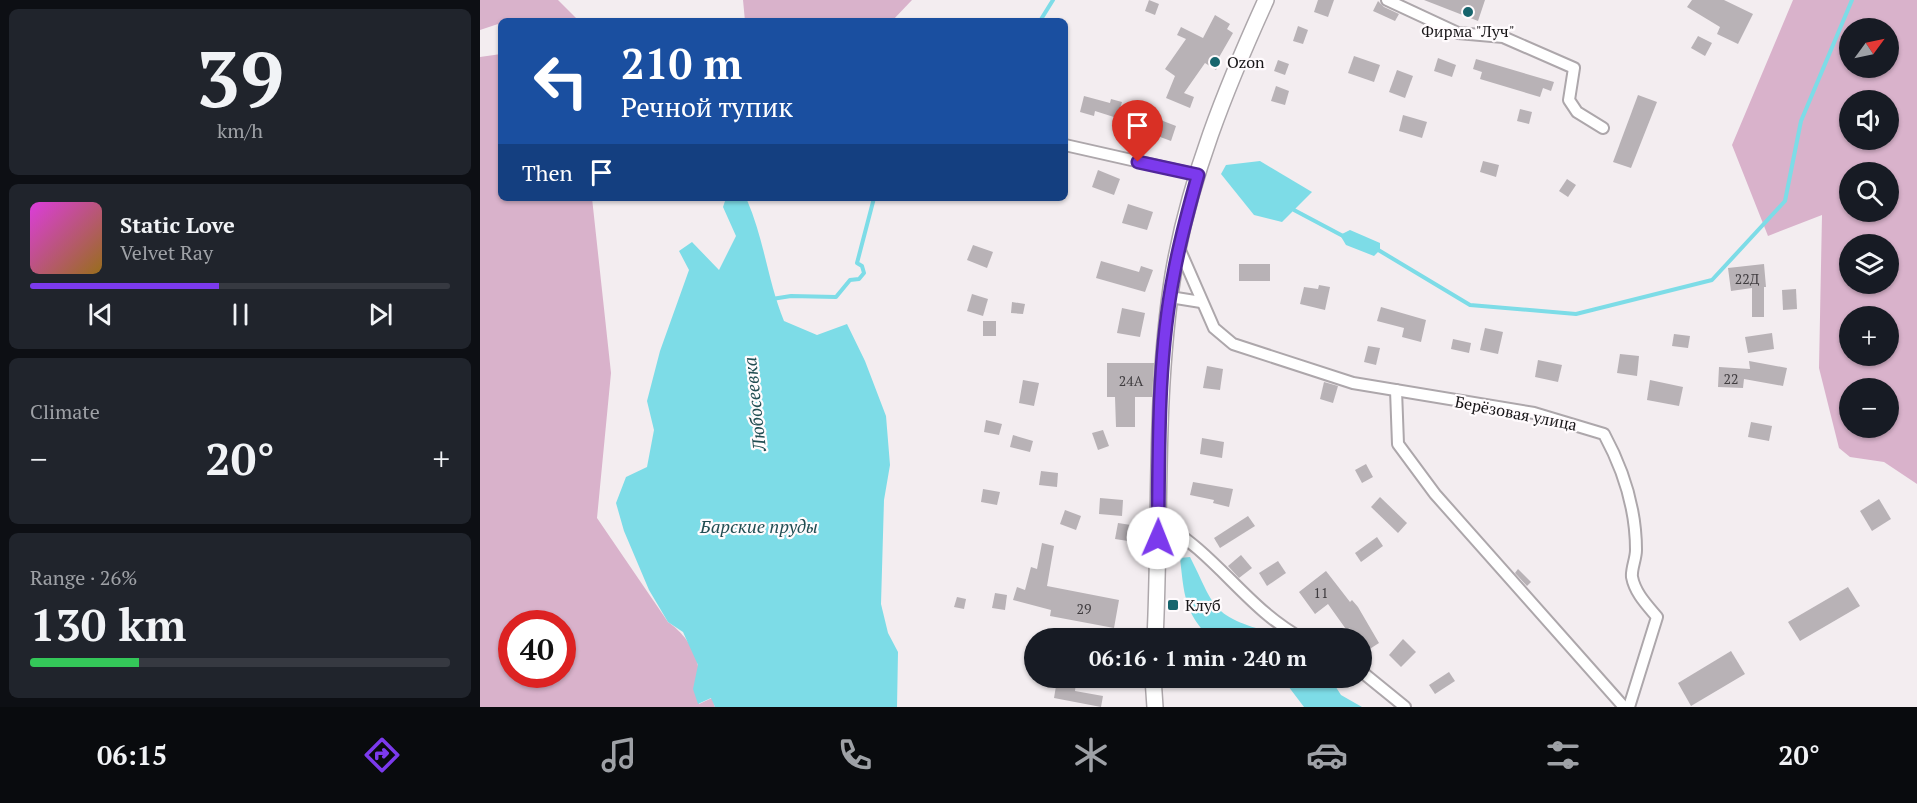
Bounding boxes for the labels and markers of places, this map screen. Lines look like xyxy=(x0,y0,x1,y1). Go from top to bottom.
marker: Фирма "Луч" xyxy=(1461,5,1475,19)
place label: Фирма "Луч" xyxy=(1421,20,1515,42)
place label: Ozon xyxy=(1227,51,1265,73)
marker: Ozon xyxy=(1208,55,1222,69)
pin xyxy=(1112,100,1163,162)
place label: Клуб xyxy=(1185,594,1221,616)
marker: Клуб xyxy=(1166,598,1180,612)

